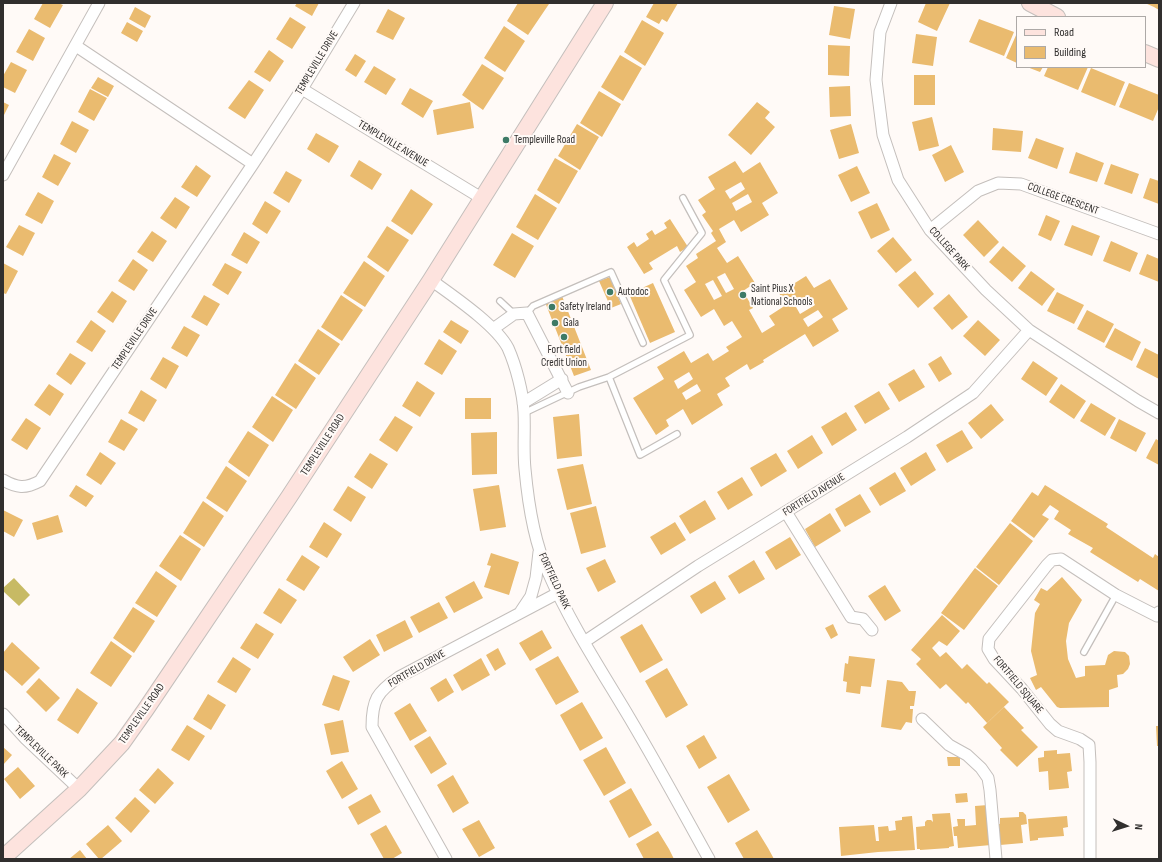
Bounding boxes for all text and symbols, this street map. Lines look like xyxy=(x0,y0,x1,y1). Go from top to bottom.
legend xyxy=(1016,16,1146,68)
text: Road xyxy=(1054,25,1074,40)
street label: TEMPLEVILLE DRIVE xyxy=(293,28,341,98)
text: Building xyxy=(1054,45,1086,60)
street label: TEMPLEVILLE AVENUE xyxy=(355,118,431,170)
place label: Templeville Road xyxy=(514,133,575,147)
marker: Templeville Road xyxy=(501,135,511,145)
street label: COLLEGE CRESCENT xyxy=(1026,180,1100,218)
street label: COLLEGE PARK xyxy=(926,224,972,274)
place label: Saint Pius X National Schools xyxy=(751,282,812,308)
place label: Autodoc xyxy=(618,285,649,299)
marker: Autodoc xyxy=(605,287,615,297)
marker: Saint Pius X National Schools xyxy=(738,290,748,300)
place label: Safety Ireland xyxy=(560,300,611,314)
marker: Safety Ireland xyxy=(547,302,557,312)
street label: TEMPLEVILLE DRIVE xyxy=(109,305,161,373)
place label: Gala xyxy=(563,316,579,330)
marker: Gala xyxy=(550,318,560,328)
marker: Fort field Credit Union xyxy=(559,332,569,342)
place label: Fort field Credit Union xyxy=(541,343,587,369)
street label: TEMPLEVILLE ROAD xyxy=(298,412,348,478)
street label: FORTFIELD AVENUE xyxy=(780,471,848,519)
street label: FORTFIELD PARK xyxy=(535,551,573,611)
street label: FORTFIELD DRIVE xyxy=(386,647,448,691)
street label: FORTFIELD SQUARE xyxy=(990,654,1046,716)
street label: TEMPLEVILLE ROAD xyxy=(116,681,168,747)
street label: TEMPLEVILLE PARK xyxy=(11,723,71,781)
north arrow xyxy=(1106,806,1146,846)
text: N xyxy=(1132,823,1145,830)

